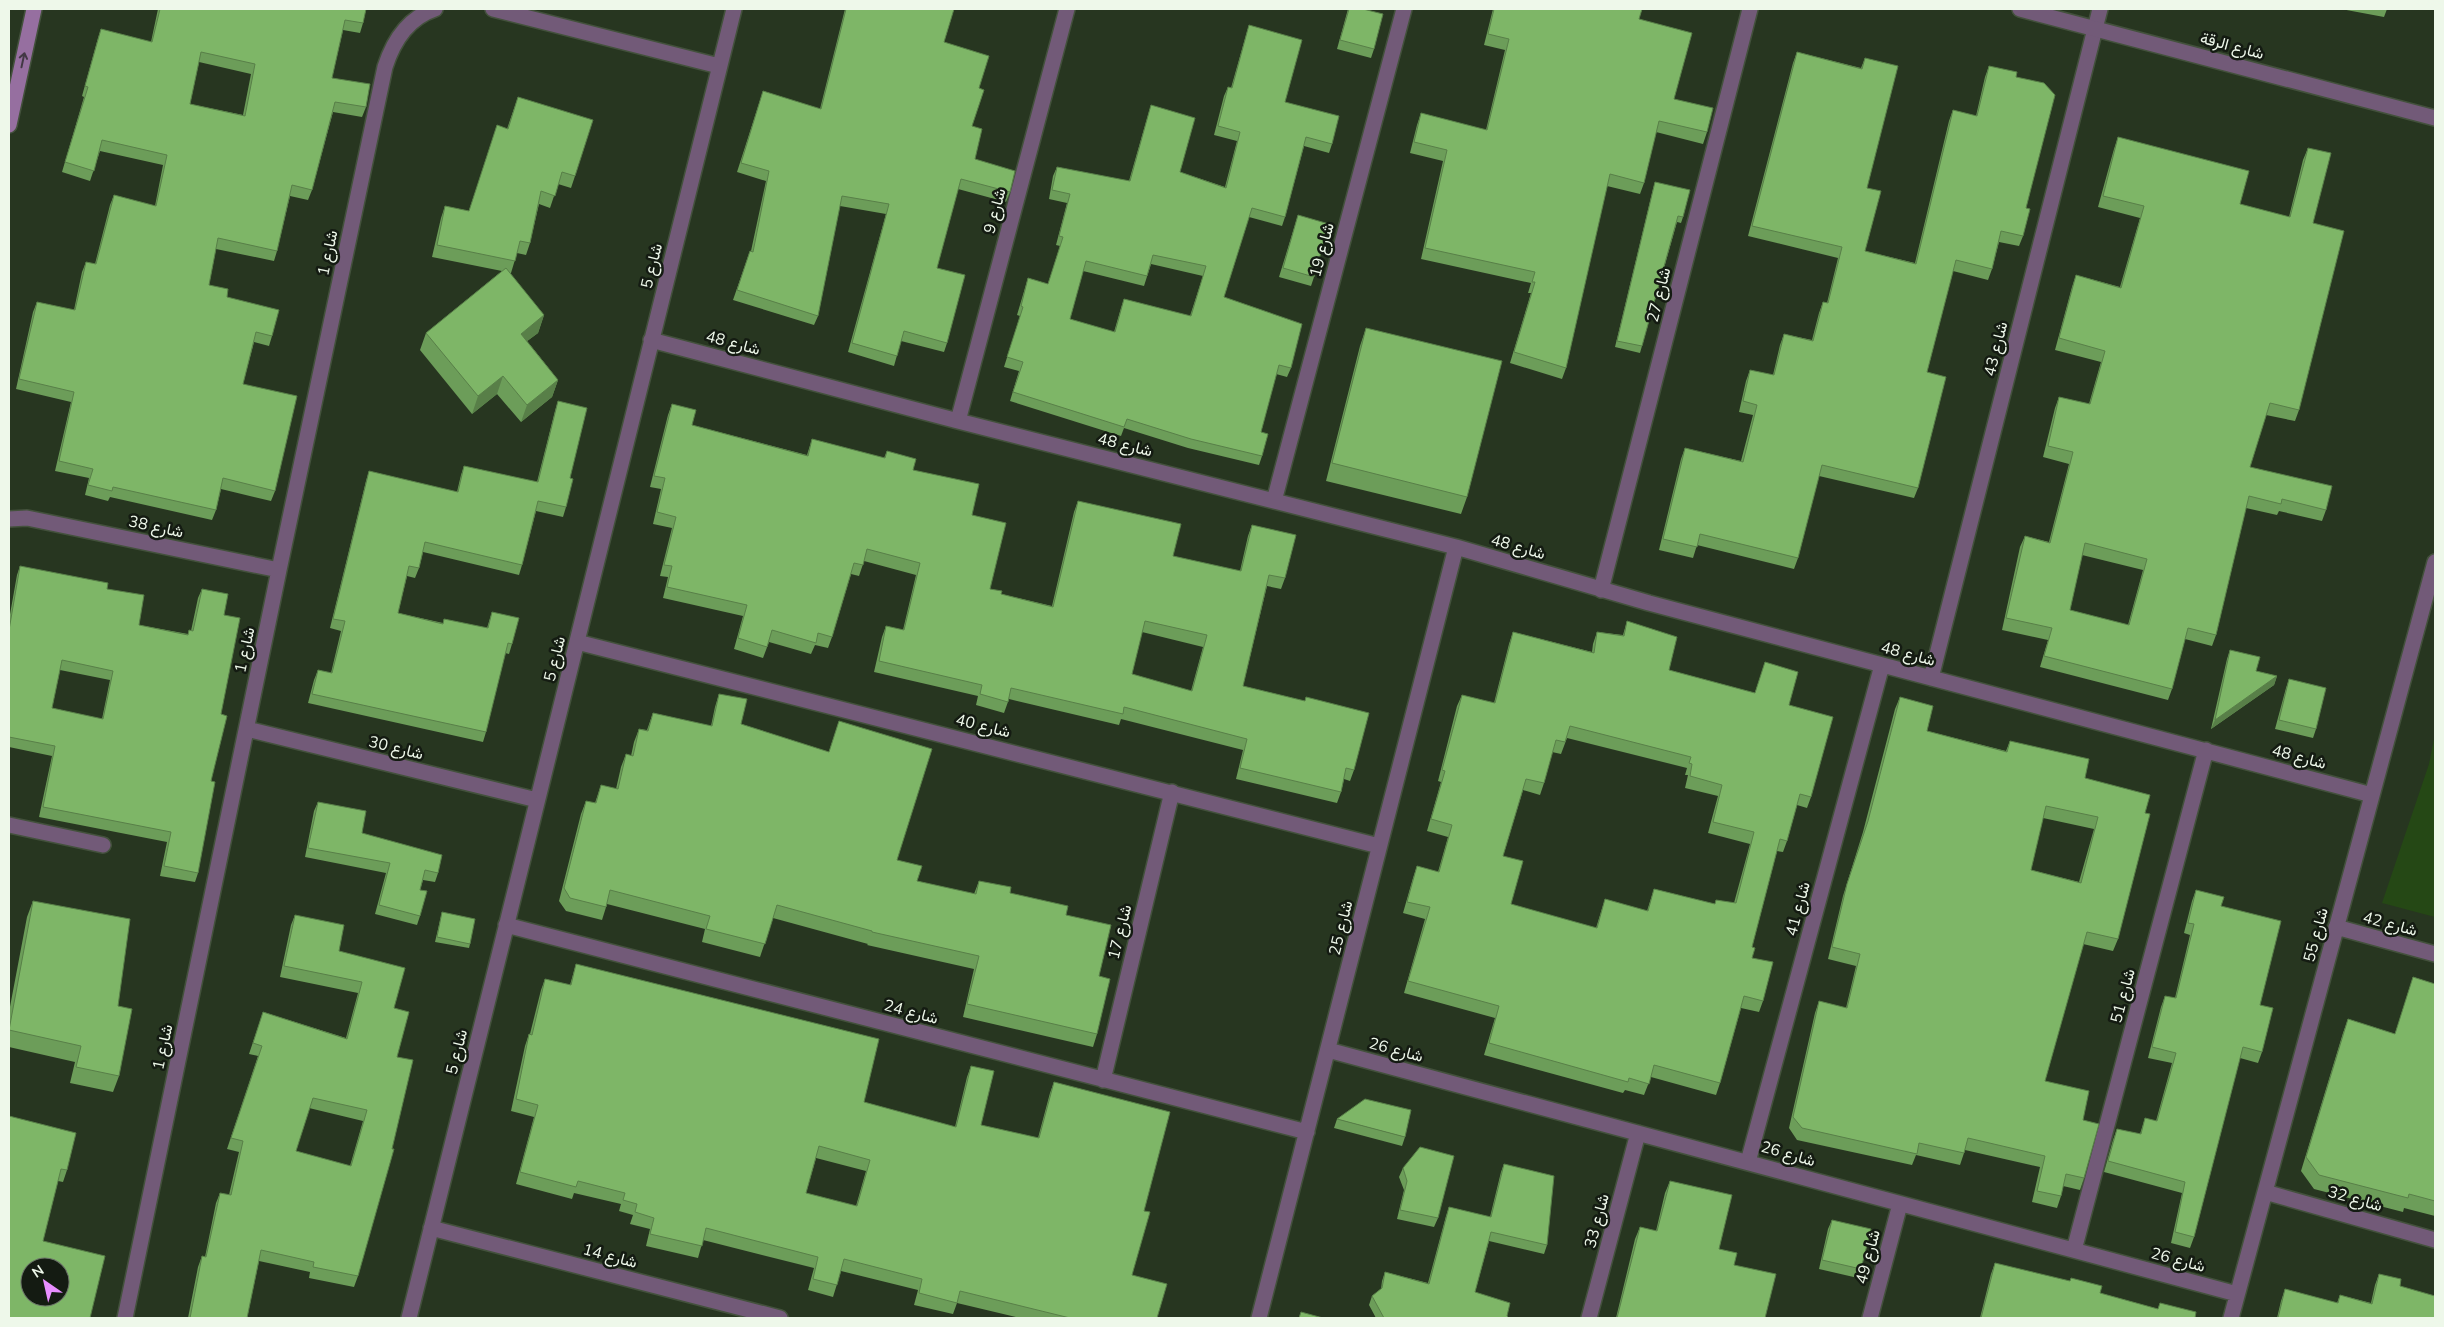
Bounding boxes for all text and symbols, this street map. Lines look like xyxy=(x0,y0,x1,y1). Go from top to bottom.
street label: شارع الرقة xyxy=(2198,27,2266,65)
one-way arrow xyxy=(19,53,28,69)
street label: شارع 9 xyxy=(978,186,1012,236)
street label: شارع 19 xyxy=(1304,220,1340,280)
street label: شارع 1 xyxy=(312,228,344,278)
street label: شارع 5 xyxy=(636,241,668,291)
street label: شارع 27 xyxy=(1642,265,1676,325)
street label: شارع 43 xyxy=(1979,319,2013,379)
street label: شارع 48 xyxy=(703,325,763,361)
street label: شارع 48 xyxy=(1095,428,1155,462)
street label: شارع 38 xyxy=(127,510,185,544)
street label: شارع 48 xyxy=(1488,529,1548,565)
street label: شارع 1 xyxy=(229,625,261,675)
street label: شارع 5 xyxy=(539,634,571,684)
street label: شارع 48 xyxy=(1878,636,1938,672)
street label: شارع 40 xyxy=(953,709,1013,743)
street label: شارع 30 xyxy=(366,731,426,765)
street label: شارع 48 xyxy=(2269,739,2329,775)
street label: شارع 41 xyxy=(1780,879,1816,939)
street label: شارع 25 xyxy=(1324,898,1358,958)
street label: شارع 17 xyxy=(1103,902,1137,962)
street label: شارع 55 xyxy=(2298,905,2334,965)
street label: شارع 42 xyxy=(2360,906,2420,942)
street label: شارع 51 xyxy=(2105,966,2141,1026)
street label: شارع 24 xyxy=(881,994,941,1030)
street label: شارع 1 xyxy=(147,1022,179,1072)
street label: شارع 5 xyxy=(441,1027,473,1077)
street label: شارع 26 xyxy=(1366,1032,1426,1068)
street label: شارع 26 xyxy=(1758,1136,1818,1172)
street label: شارع 32 xyxy=(2325,1181,2385,1217)
street label: شارع 33 xyxy=(1579,1191,1615,1251)
street label: شارع 49 xyxy=(1850,1227,1886,1287)
street label: شارع 14 xyxy=(580,1238,640,1274)
street label: شارع 26 xyxy=(2148,1242,2208,1278)
north arrow xyxy=(20,1257,70,1307)
text: N xyxy=(28,1261,48,1282)

